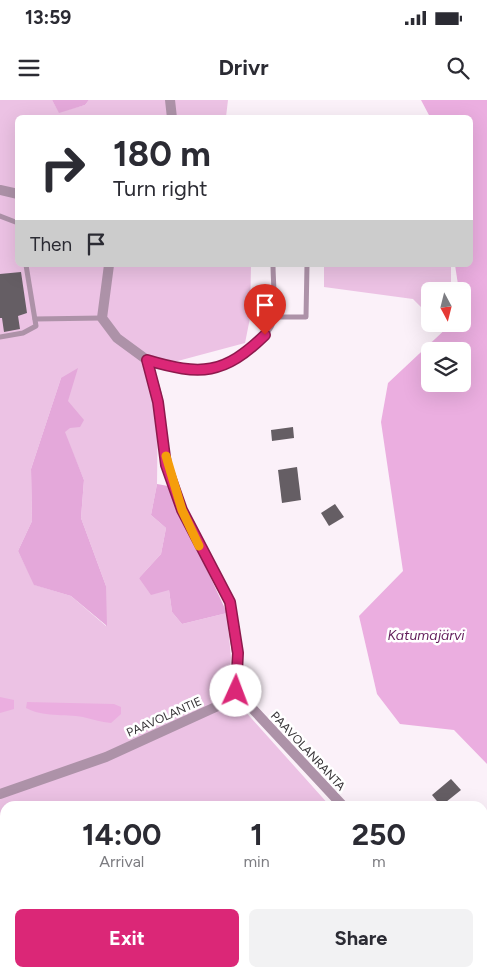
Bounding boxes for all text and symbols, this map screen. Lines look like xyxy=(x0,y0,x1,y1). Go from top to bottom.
text: 13:59 xyxy=(25,6,71,29)
icon: menu xyxy=(15,54,43,82)
text: Drivr xyxy=(218,54,269,81)
icon: search xyxy=(444,54,472,82)
text: 180 m xyxy=(113,133,211,175)
icon: right xyxy=(30,135,95,200)
text: Turn right xyxy=(113,175,208,202)
icon: arrive xyxy=(82,230,110,258)
text: Then xyxy=(30,233,72,256)
north arrow xyxy=(421,282,471,332)
map controls xyxy=(421,282,471,392)
pin xyxy=(244,284,286,335)
icon: arrive xyxy=(251,291,279,319)
button: layers xyxy=(421,342,471,392)
water label: Katumajärvi xyxy=(387,627,465,644)
position arrow xyxy=(209,664,261,716)
street label: PAAVOLANTIE xyxy=(124,694,204,740)
street label: PAAVOLANRANTA xyxy=(268,709,348,793)
text: 14:00 xyxy=(82,816,162,853)
text: 1 xyxy=(250,816,263,853)
text: 250 xyxy=(352,816,406,853)
text: Arrival xyxy=(99,852,144,871)
text: min xyxy=(244,852,270,871)
text: m xyxy=(372,852,386,871)
button: Exit xyxy=(15,909,239,967)
button: Share xyxy=(249,909,473,967)

